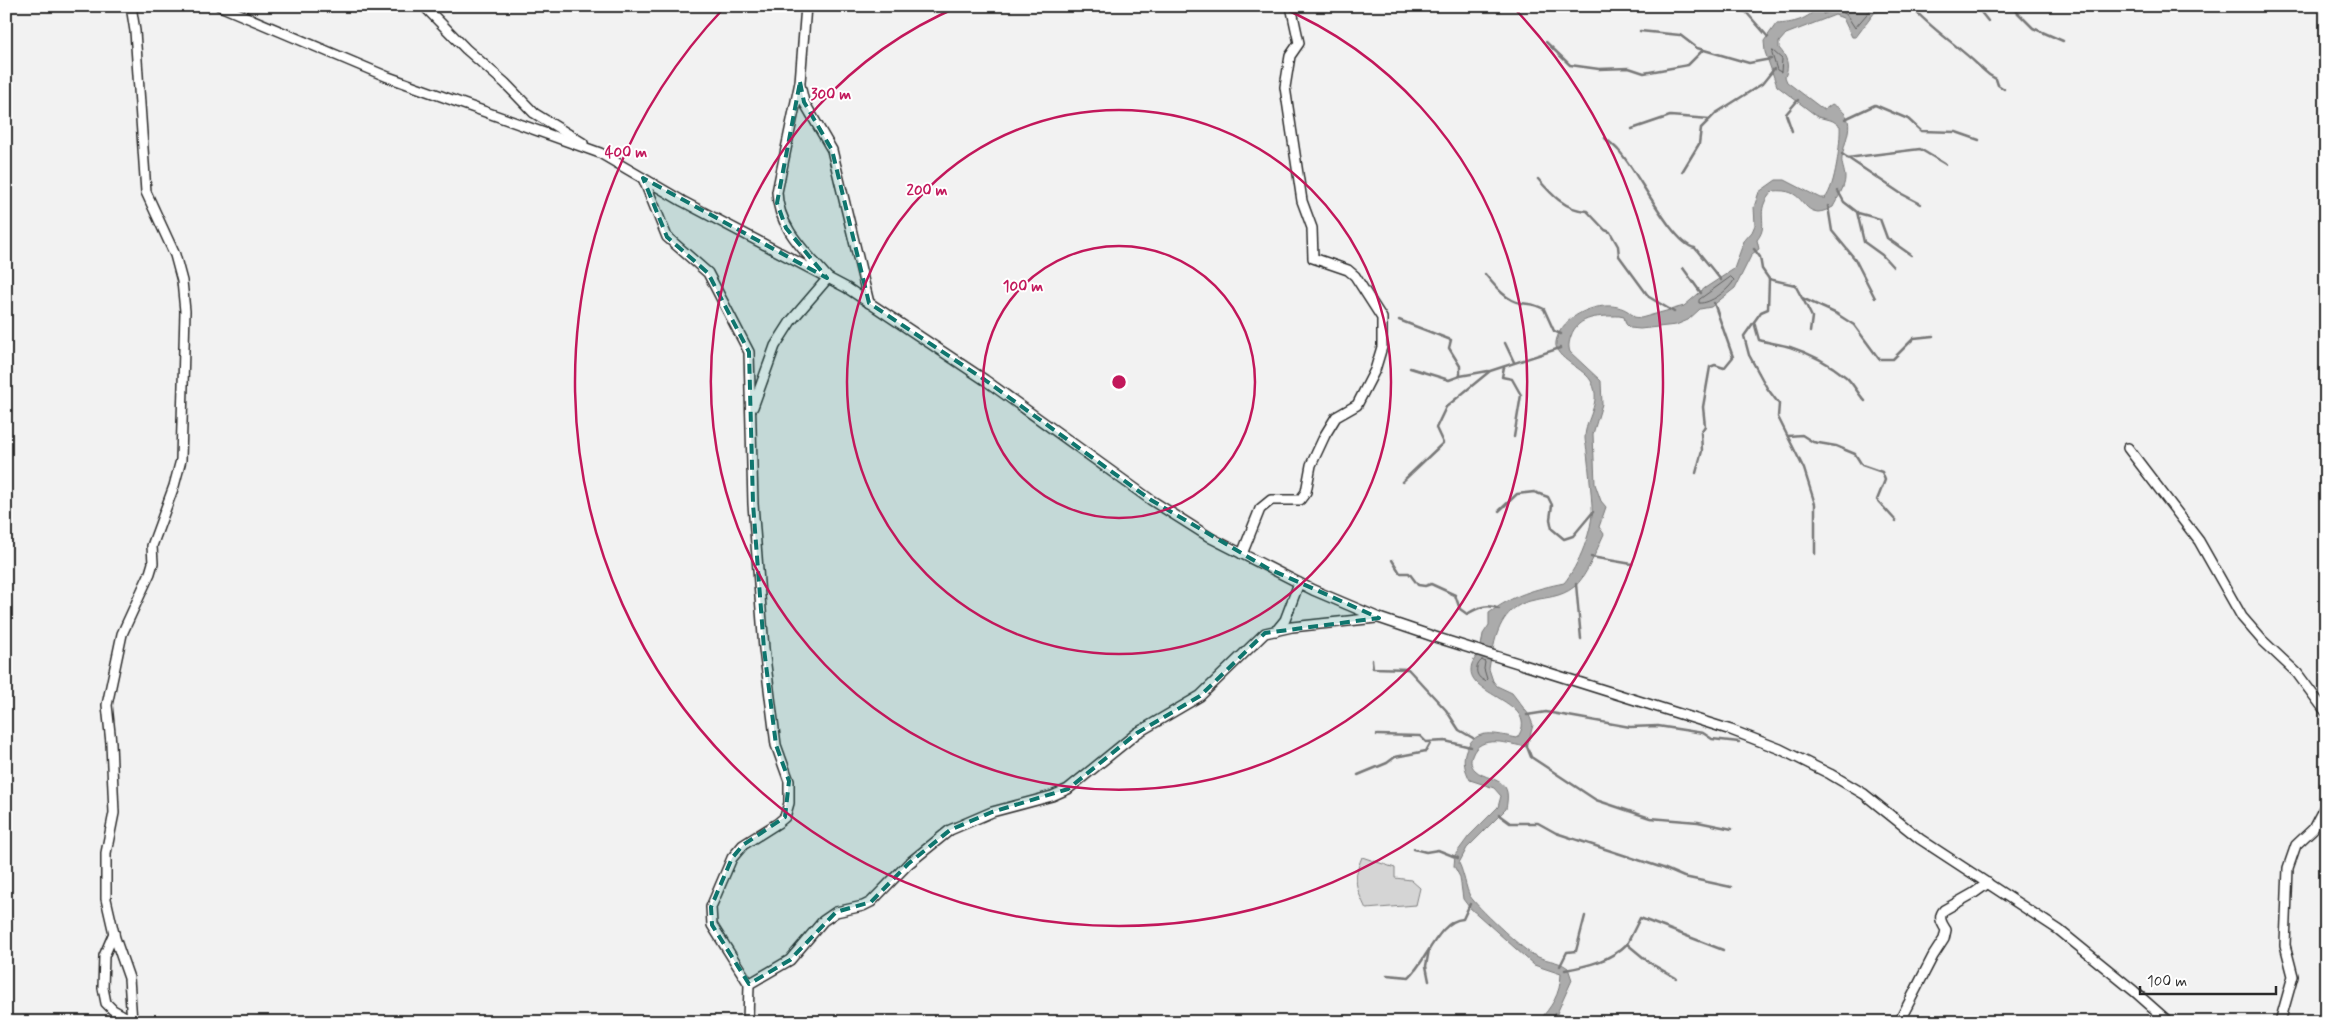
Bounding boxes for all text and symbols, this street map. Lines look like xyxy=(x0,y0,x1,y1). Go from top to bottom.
text: 300 m xyxy=(811,85,851,105)
text: 400 m xyxy=(605,143,647,163)
text: 200 m xyxy=(907,181,948,201)
text: 100 m xyxy=(1003,277,1043,297)
centre of rings xyxy=(1110,373,1128,391)
scale bar xyxy=(2140,963,2276,995)
text: 100 m xyxy=(2147,972,2187,992)

